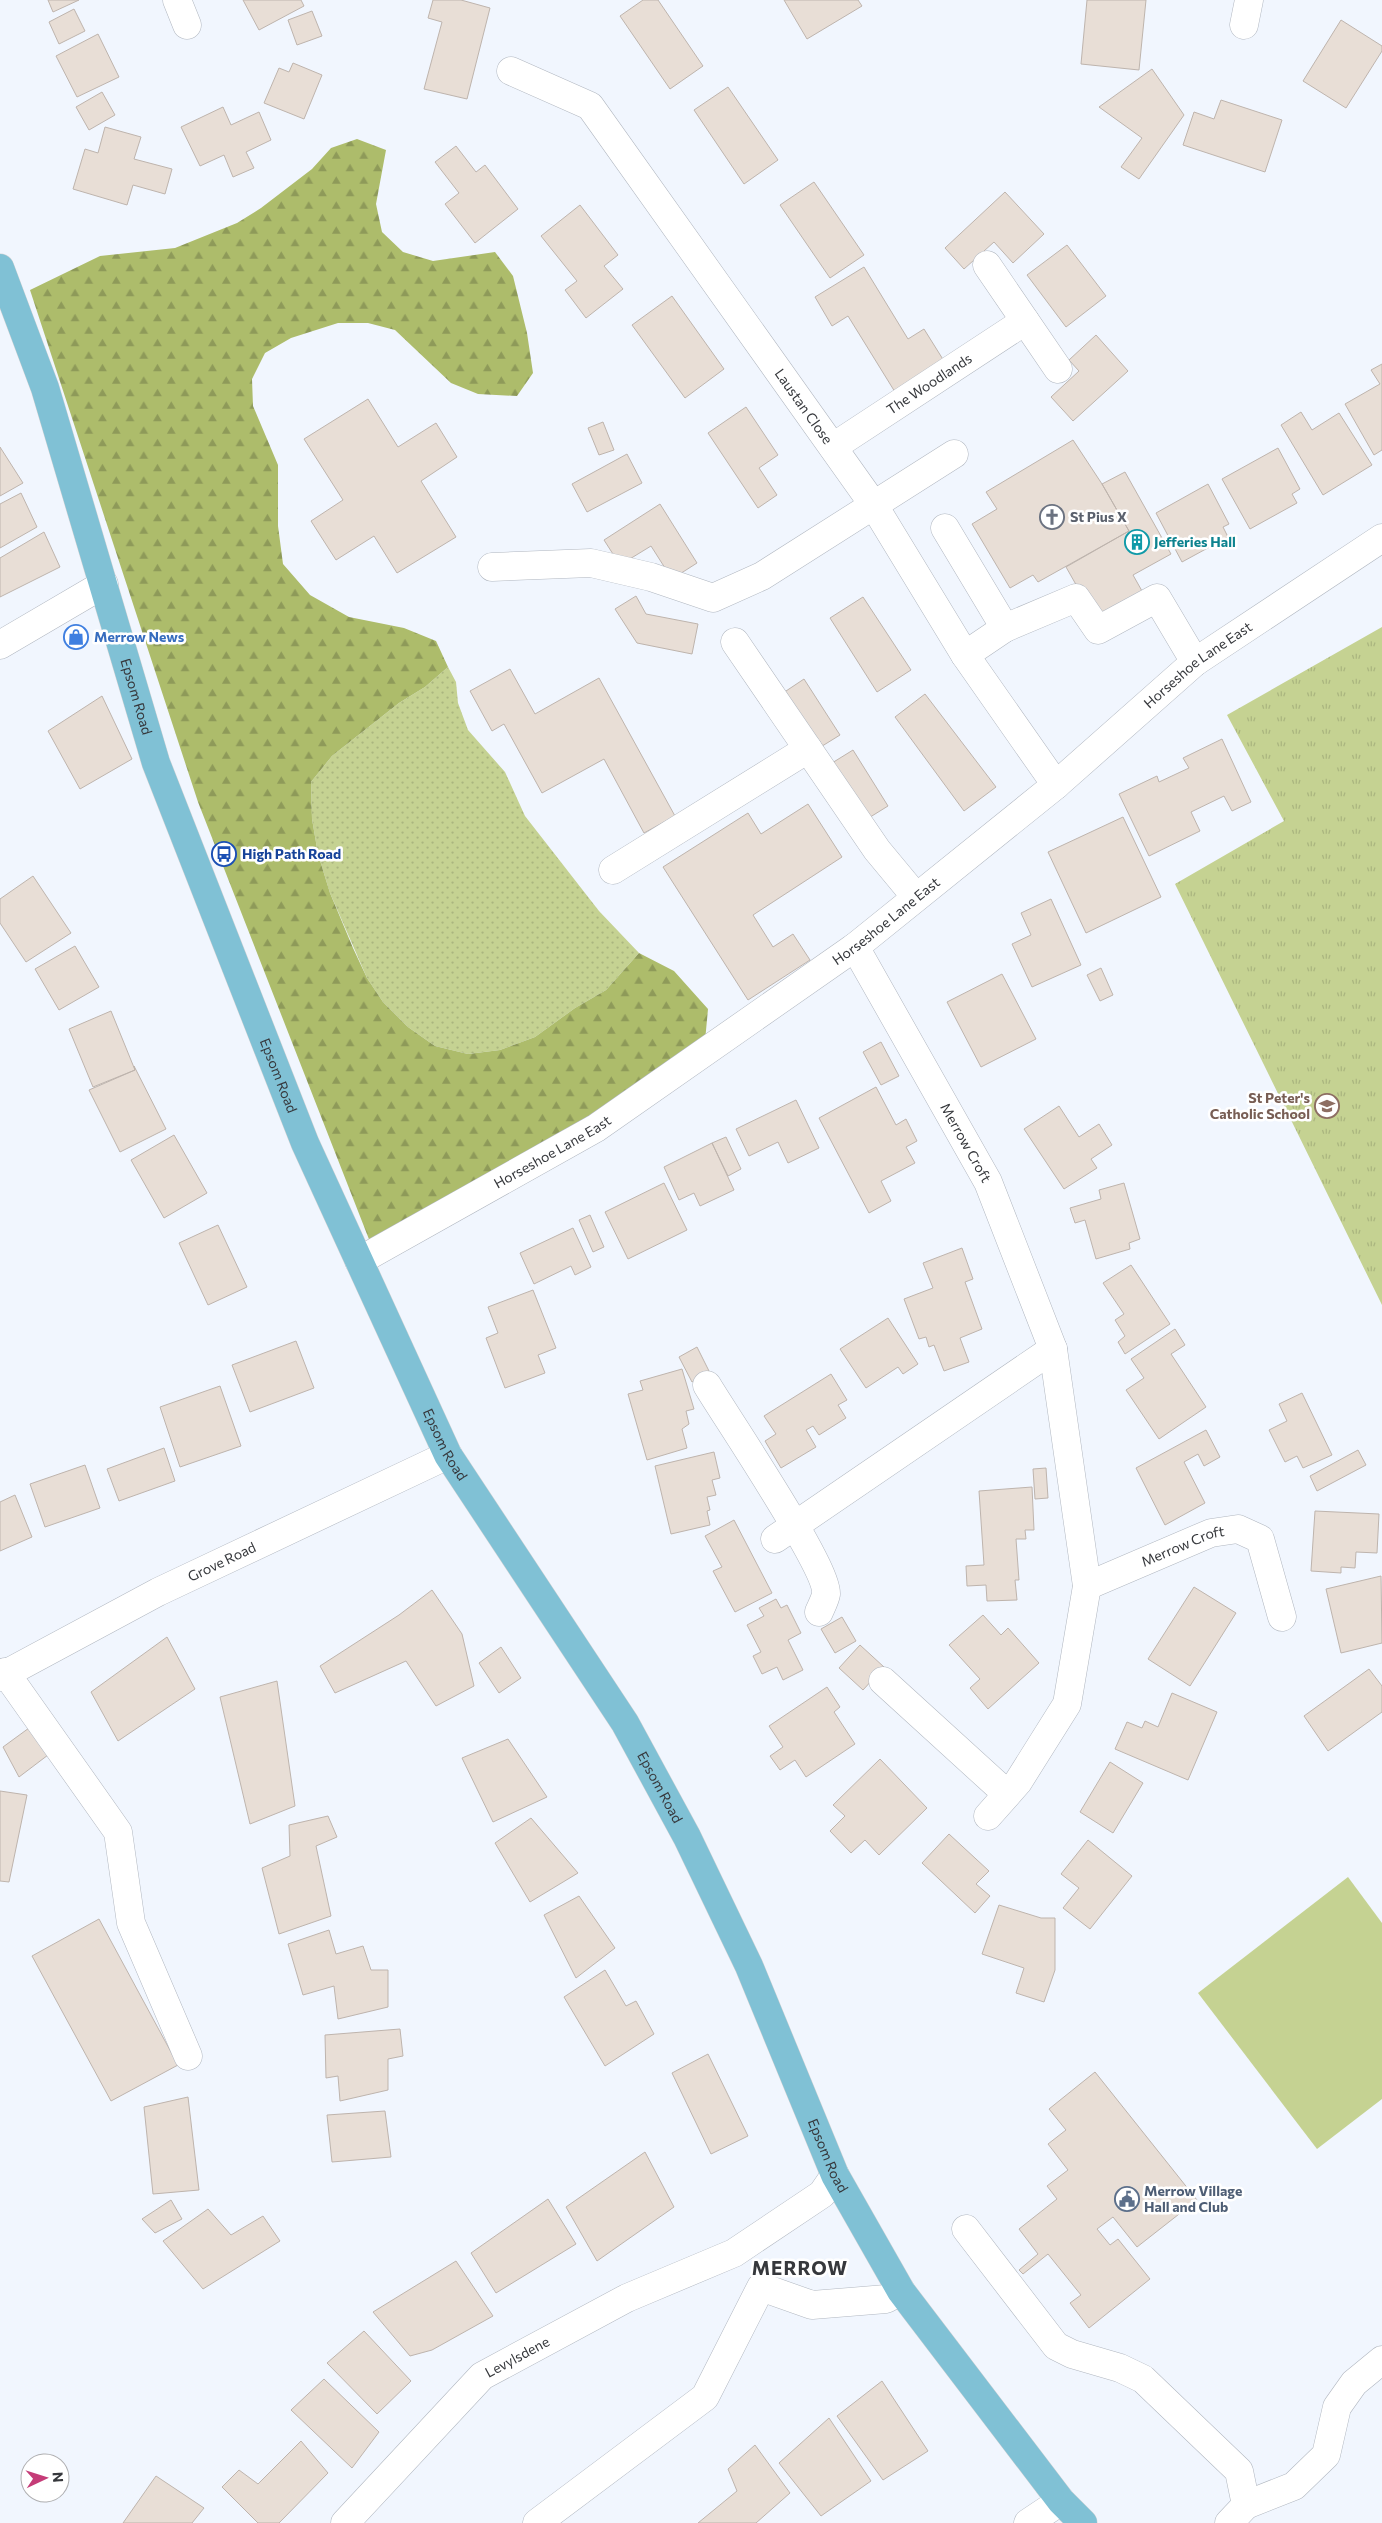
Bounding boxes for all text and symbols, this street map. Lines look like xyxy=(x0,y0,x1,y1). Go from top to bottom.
street label: The Woodlands xyxy=(883,349,975,418)
street label: Laustan Close xyxy=(771,365,837,447)
church icon: St Pius X xyxy=(1039,504,1065,530)
place label: St Pius X xyxy=(1070,508,1127,525)
building icon: Jefferies Hall xyxy=(1124,529,1150,555)
place label: Jefferies Hall xyxy=(1154,533,1236,550)
street label: Horseshoe Lane East xyxy=(1140,618,1255,711)
shop icon: Merrow News xyxy=(63,624,89,650)
place label: Merrow News xyxy=(94,628,185,645)
street label: Epsom Road xyxy=(117,656,156,737)
bus stop icon: High Path Road xyxy=(211,841,237,867)
place label: High Path Road xyxy=(242,845,341,862)
street label: Horseshoe Lane East xyxy=(829,873,943,968)
street label: Epsom Road xyxy=(257,1036,301,1115)
place label: St Peter's Catholic School xyxy=(1210,1089,1310,1122)
school or university icon: St Peter's Catholic School xyxy=(1314,1093,1340,1119)
street label: Merrow Croft xyxy=(937,1100,996,1185)
street label: Horseshoe Lane East xyxy=(491,1111,614,1192)
street label: Epsom Road xyxy=(420,1406,471,1483)
street label: Merrow Croft xyxy=(1139,1522,1226,1570)
street label: Grove Road xyxy=(185,1538,258,1585)
street label: Epsom Road xyxy=(634,1748,687,1826)
street label: Epsom Road xyxy=(805,2116,852,2195)
place label: Merrow Village Hall and Club xyxy=(1144,2182,1242,2215)
public building icon: Merrow Village Hall and Club xyxy=(1114,2186,1140,2212)
district label: MERROW xyxy=(752,2256,848,2279)
street label: Levylsdene xyxy=(482,2332,552,2381)
north arrow xyxy=(20,2453,70,2503)
text: N xyxy=(50,2471,67,2483)

